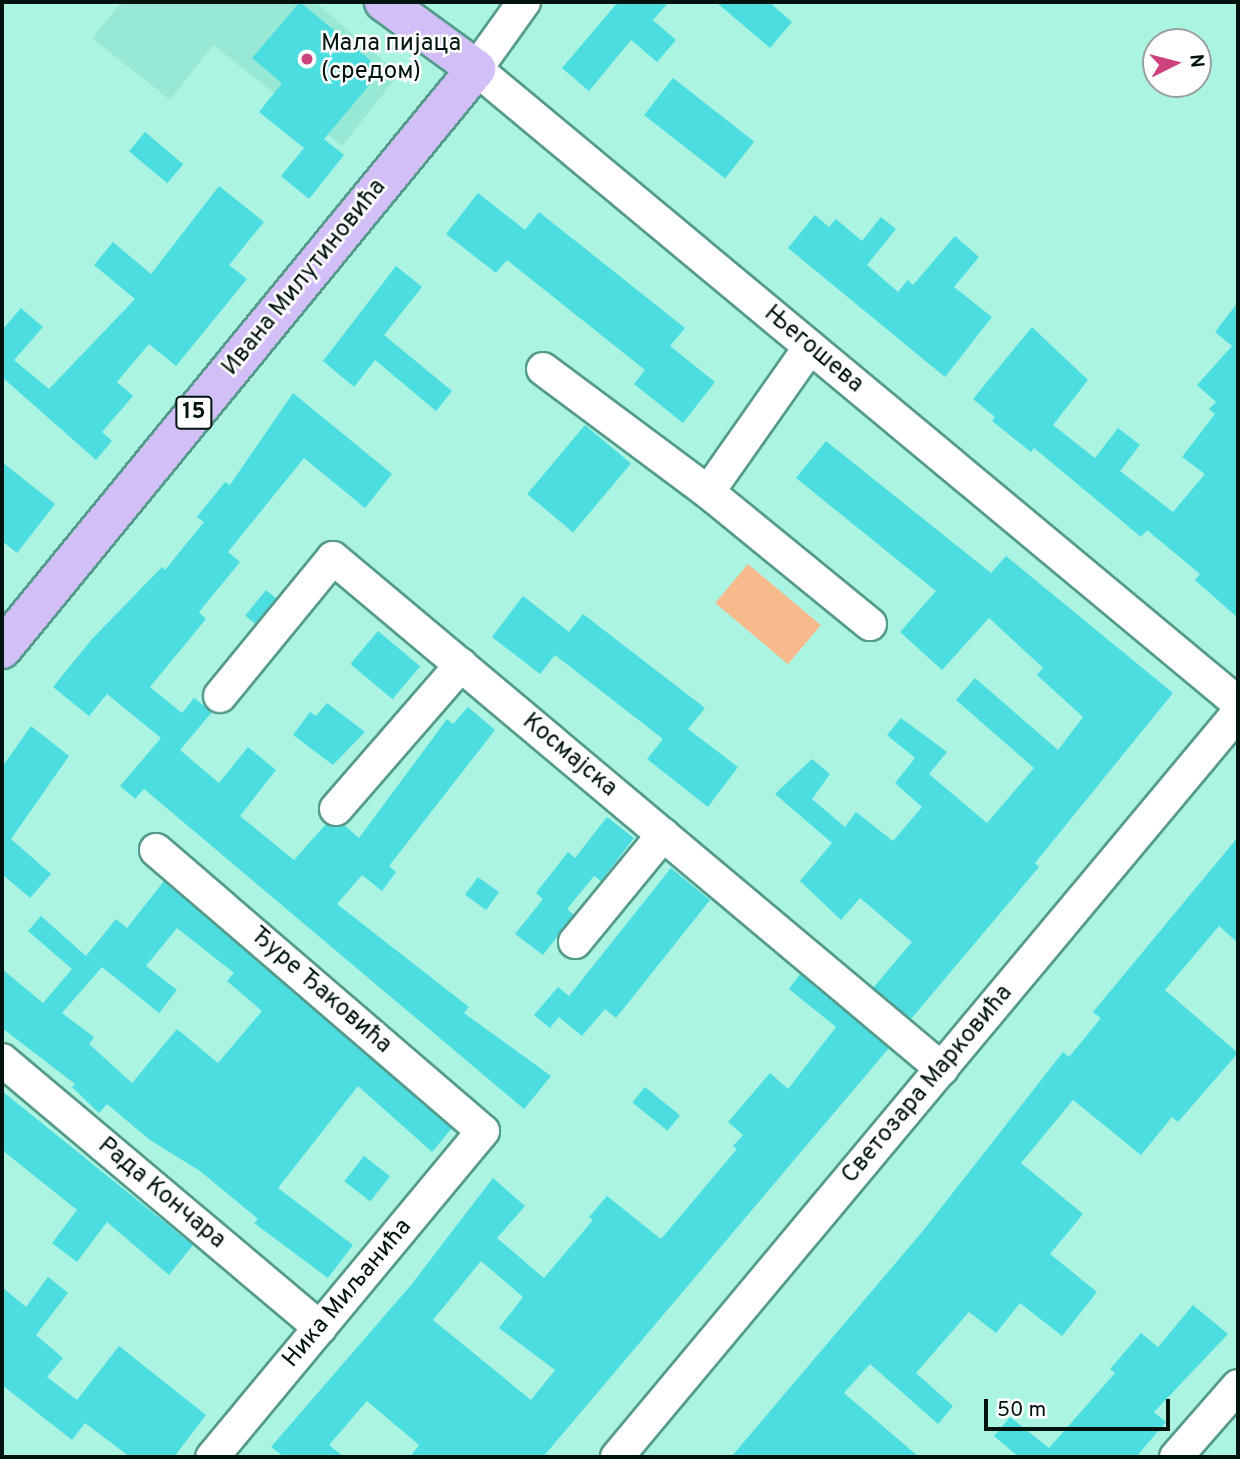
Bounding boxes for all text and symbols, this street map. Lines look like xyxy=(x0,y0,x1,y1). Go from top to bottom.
north arrow xyxy=(1142,28,1212,98)
place label: Мала пијаца (средом) xyxy=(321,31,461,87)
marker: Мала пијаца (средом) xyxy=(299,51,315,67)
text: N xyxy=(1183,53,1209,69)
street label: Ивана Милутиновића xyxy=(217,174,393,382)
street label: Његошева xyxy=(757,300,869,400)
road number: 15 xyxy=(175,394,213,432)
street label: Космајска xyxy=(516,708,622,804)
street label: Ђуре Ђаковића xyxy=(243,921,397,1061)
street label: Светозара Марковића xyxy=(836,980,1020,1190)
street label: Рада Кончара xyxy=(91,1132,231,1256)
street label: Ника Миљанића xyxy=(277,1214,419,1374)
scale bar xyxy=(988,1386,1174,1430)
text: 50 m xyxy=(997,1397,1046,1424)

